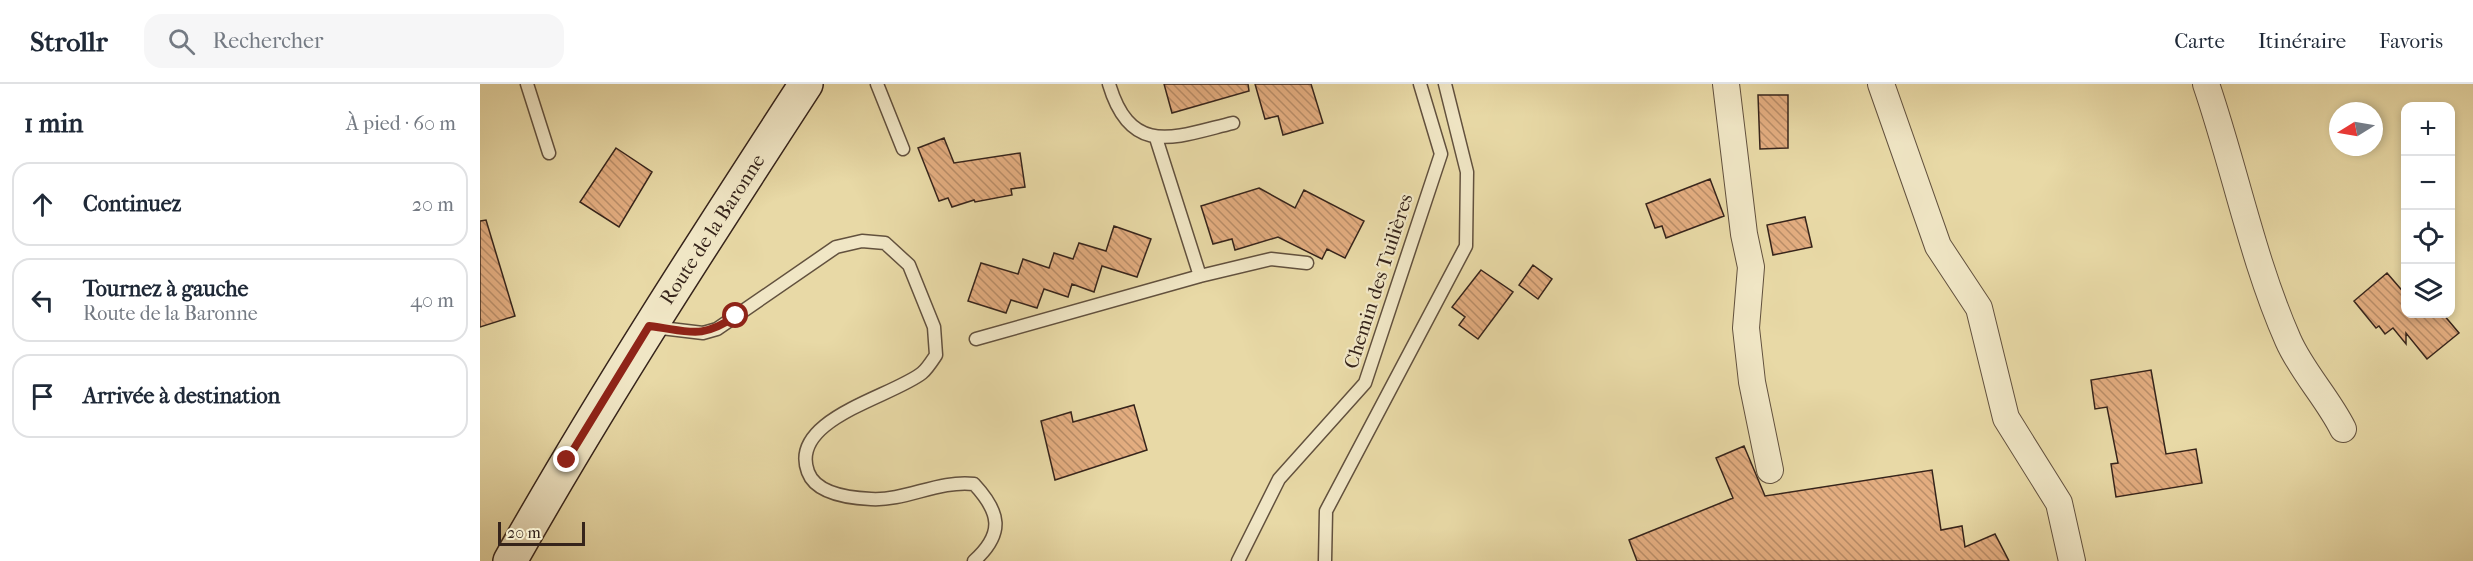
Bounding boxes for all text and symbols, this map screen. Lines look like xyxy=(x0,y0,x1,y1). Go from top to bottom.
search box xyxy=(144,14,564,68)
text: Strollr xyxy=(30,25,108,58)
icon: search xyxy=(165,25,198,58)
text: Rechercher xyxy=(213,28,323,54)
text: Carte xyxy=(2174,29,2225,53)
text: Itinéraire xyxy=(2258,29,2346,53)
text: Favoris xyxy=(2379,29,2443,53)
north arrow xyxy=(2329,102,2383,156)
map controls xyxy=(2401,102,2455,318)
button: + xyxy=(2401,102,2455,156)
text: 1 min xyxy=(24,108,83,139)
text: À pied · 60 m xyxy=(346,112,456,135)
street label: Route de la Baronne xyxy=(655,150,770,309)
button: − xyxy=(2401,156,2455,210)
icon: ahead xyxy=(26,188,59,221)
text: Continuez xyxy=(83,191,181,217)
street label: Chemin des Tuilières xyxy=(1339,191,1418,371)
text: 20 m xyxy=(412,193,454,216)
button: locate xyxy=(2401,210,2455,264)
button: layers xyxy=(2401,264,2455,318)
text: Tournez à gauche xyxy=(83,276,248,302)
icon: left xyxy=(26,284,59,317)
text: 40 m xyxy=(410,289,454,312)
text: Route de la Baronne xyxy=(83,302,258,325)
route start xyxy=(722,302,748,328)
icon: arrive xyxy=(26,380,59,413)
text: Arrivée à destination xyxy=(83,383,280,409)
route end xyxy=(553,446,579,472)
scale bar xyxy=(498,519,585,546)
text: 20 m xyxy=(507,523,541,542)

